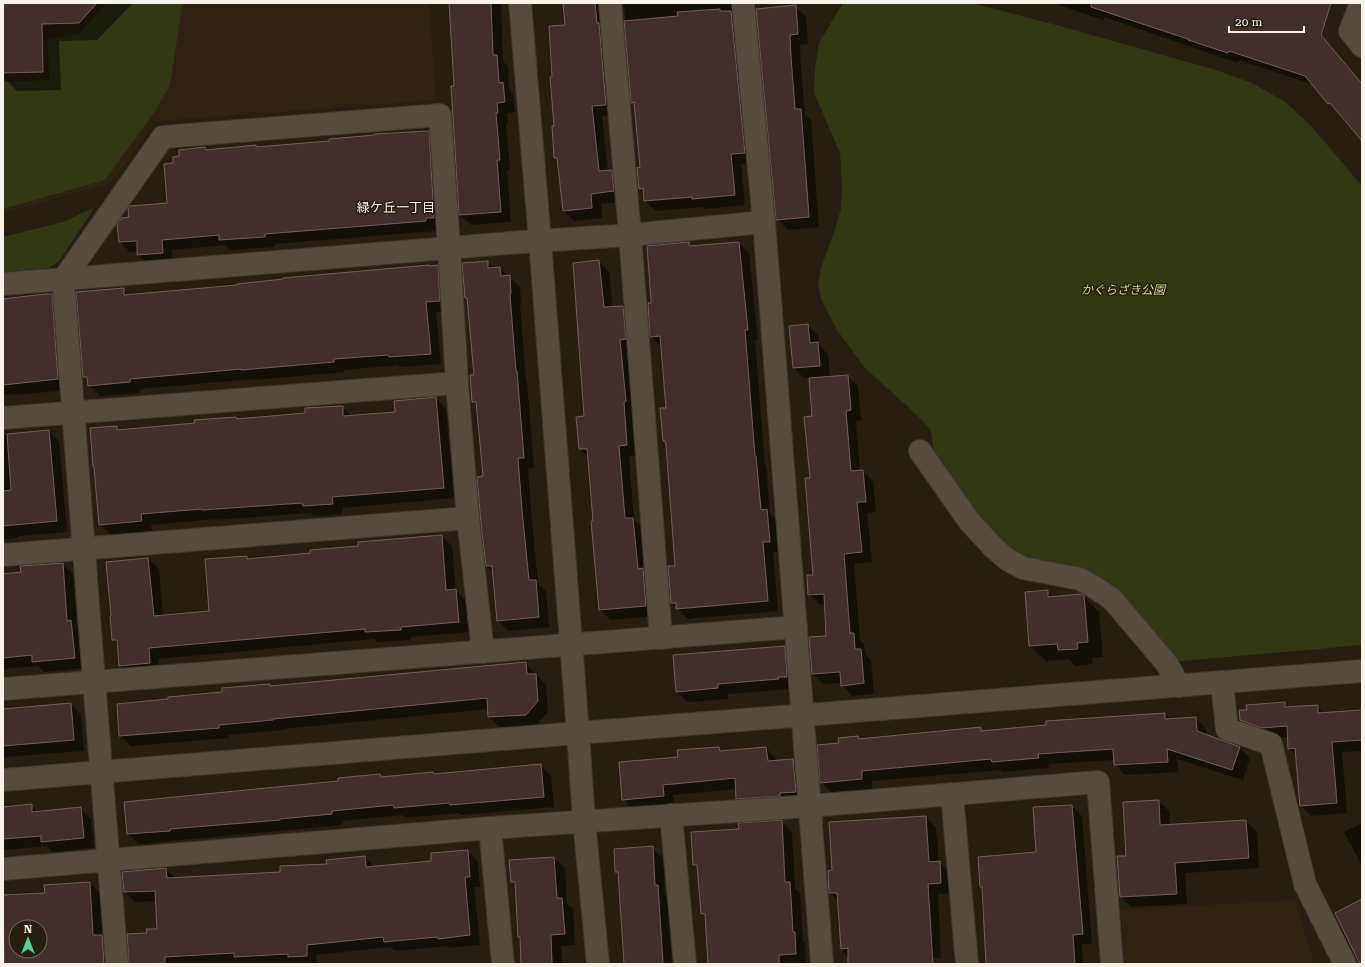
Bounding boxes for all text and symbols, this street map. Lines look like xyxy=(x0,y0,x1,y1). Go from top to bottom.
scale bar xyxy=(1229,8,1304,34)
text: 20 m xyxy=(1235,15,1262,29)
district label: 緑ケ丘一丁目 xyxy=(357,200,435,215)
park label: かぐらざき公園 xyxy=(1081,283,1167,297)
north arrow xyxy=(8,919,48,959)
text: N xyxy=(24,923,33,936)

